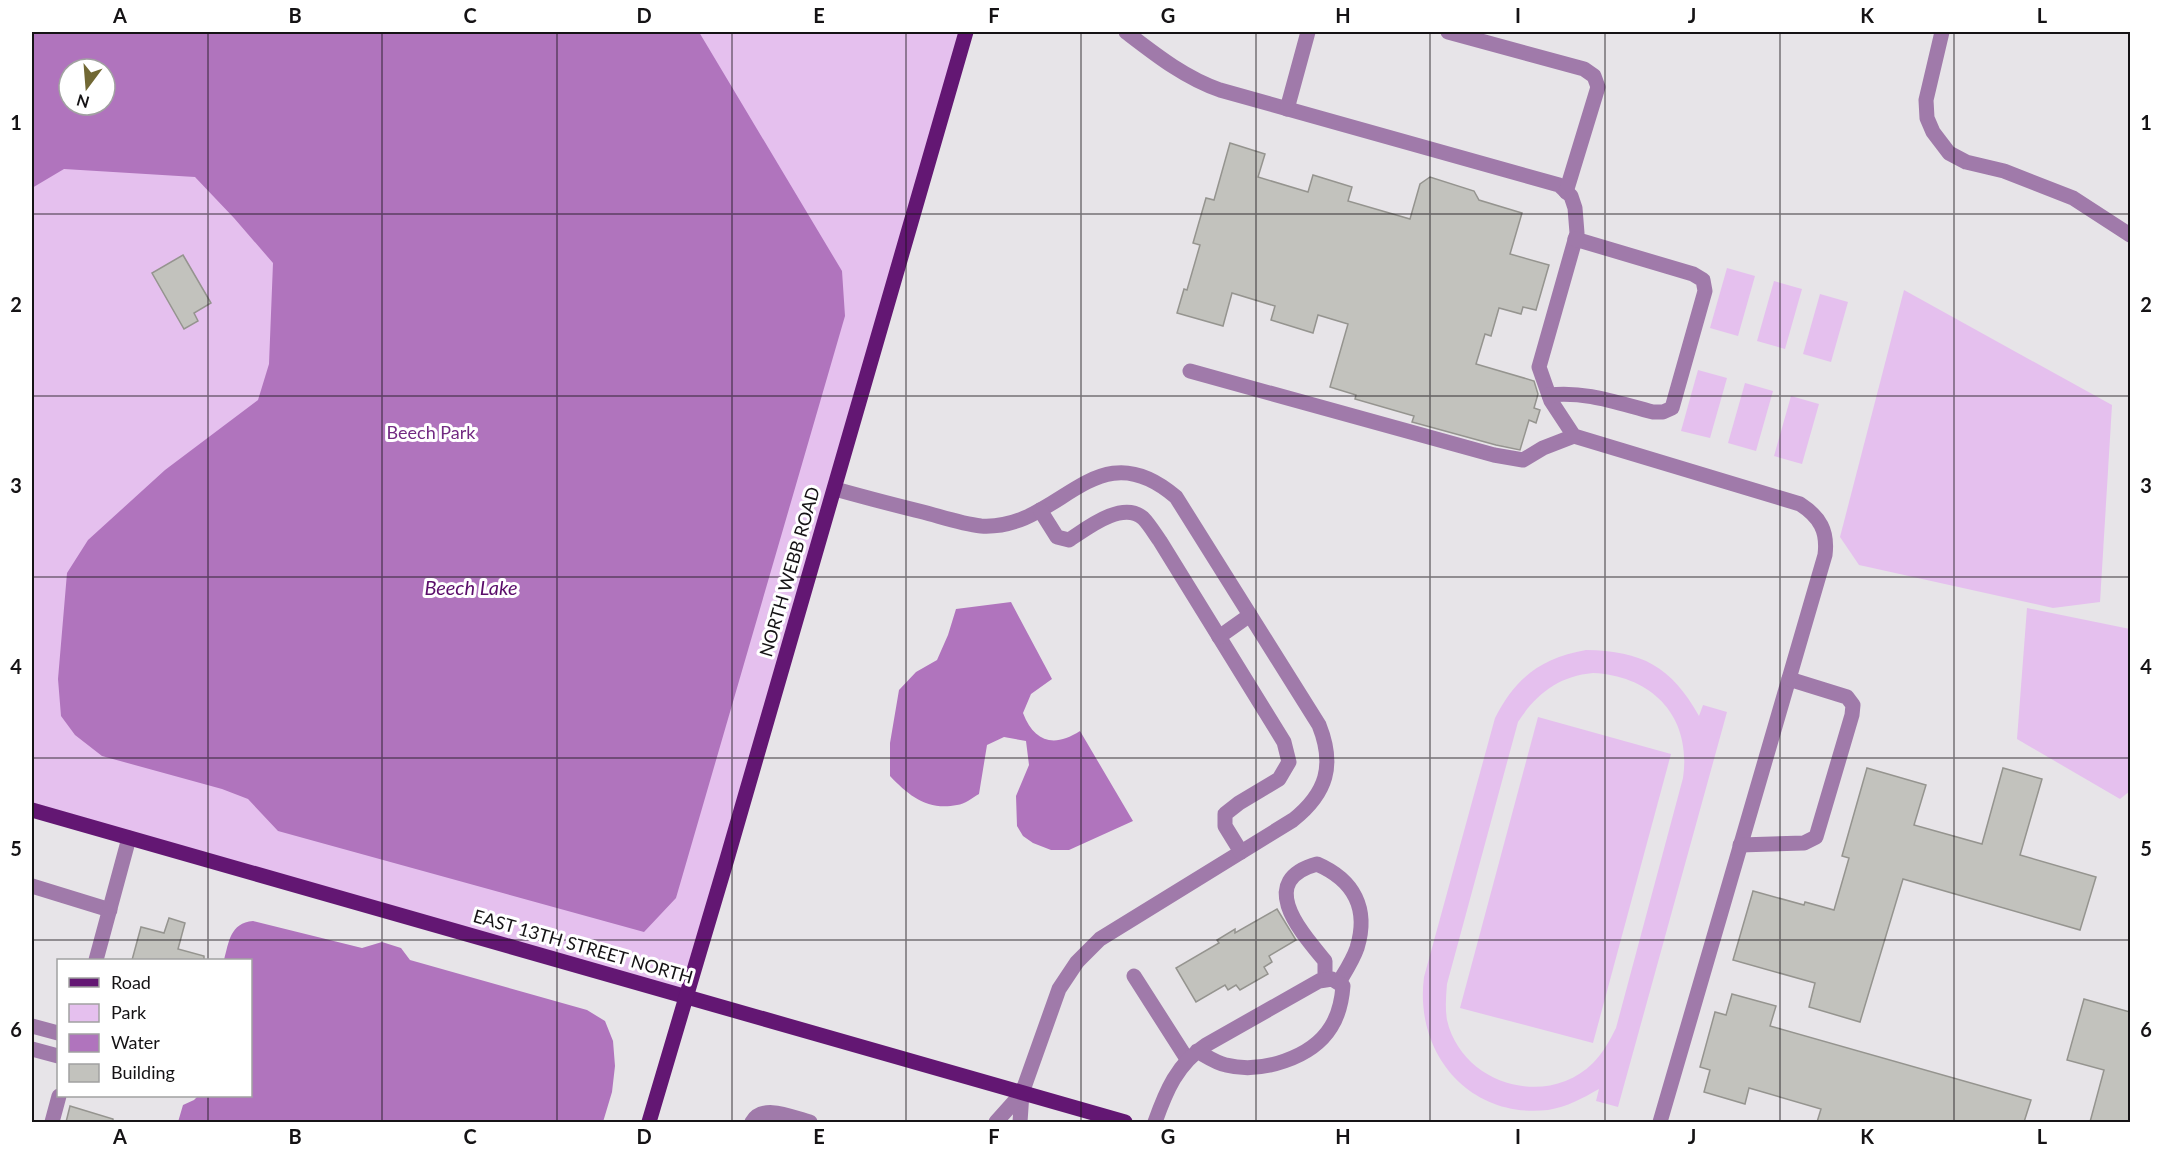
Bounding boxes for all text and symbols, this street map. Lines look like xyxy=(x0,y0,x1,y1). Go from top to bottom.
text: A xyxy=(112,3,127,27)
text: B xyxy=(288,3,302,27)
text: C xyxy=(463,3,477,27)
text: D xyxy=(636,3,652,27)
text: E xyxy=(813,3,825,27)
text: F xyxy=(988,3,1000,27)
text: G xyxy=(1161,3,1175,27)
text: H xyxy=(1335,3,1351,27)
text: I xyxy=(1515,3,1521,27)
text: J xyxy=(1688,3,1696,27)
text: K xyxy=(1860,3,1874,27)
text: L xyxy=(2037,3,2048,27)
north arrow xyxy=(57,57,117,117)
text: N xyxy=(74,91,91,113)
text: 1 xyxy=(10,110,22,134)
text: 1 xyxy=(2140,110,2152,134)
text: 2 xyxy=(10,292,22,316)
text: 2 xyxy=(2140,292,2152,316)
park label: Beech Park xyxy=(387,421,476,443)
text: 3 xyxy=(10,473,22,497)
text: 3 xyxy=(2140,473,2152,497)
street label: NORTH WEBB ROAD xyxy=(754,484,824,659)
water label: Beech Lake xyxy=(424,575,518,599)
text: 4 xyxy=(10,654,22,678)
text: 4 xyxy=(2140,654,2152,678)
text: 5 xyxy=(10,836,22,860)
text: 5 xyxy=(2140,836,2152,860)
street label: EAST 13TH STREET NORTH xyxy=(471,904,696,988)
legend xyxy=(57,959,252,1097)
text: Road xyxy=(111,971,151,993)
text: Park xyxy=(111,1001,147,1023)
text: 6 xyxy=(10,1017,22,1041)
text: 6 xyxy=(2140,1017,2152,1041)
text: Water xyxy=(111,1031,160,1053)
text: Building xyxy=(111,1061,175,1083)
text: A xyxy=(112,1124,127,1148)
text: B xyxy=(288,1124,302,1148)
text: C xyxy=(463,1124,477,1148)
text: D xyxy=(636,1124,652,1148)
text: E xyxy=(813,1124,825,1148)
text: F xyxy=(988,1124,1000,1148)
text: G xyxy=(1161,1124,1175,1148)
text: H xyxy=(1335,1124,1351,1148)
text: I xyxy=(1515,1124,1521,1148)
text: J xyxy=(1688,1124,1696,1148)
text: K xyxy=(1860,1124,1874,1148)
text: L xyxy=(2037,1124,2048,1148)

